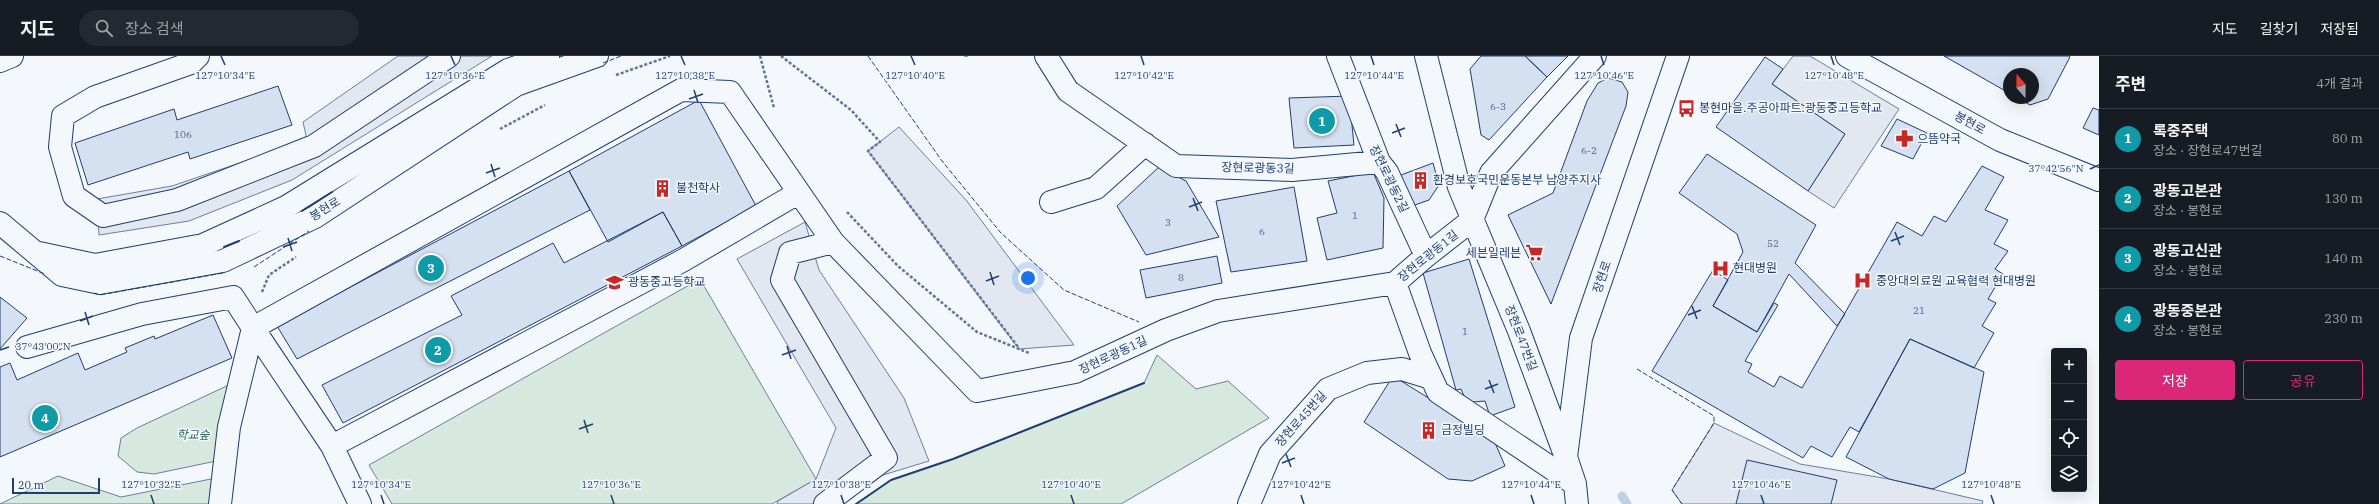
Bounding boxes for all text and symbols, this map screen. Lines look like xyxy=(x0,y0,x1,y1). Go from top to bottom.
search box xyxy=(79,10,359,46)
text: 지도 xyxy=(20,17,55,41)
icon: search xyxy=(93,17,115,39)
text: 장소 검색 xyxy=(125,19,184,38)
text: 지도 xyxy=(2212,20,2238,38)
text: 길찾기 xyxy=(2260,20,2298,38)
text: 저장됨 xyxy=(2320,20,2359,38)
north arrow xyxy=(2003,68,2039,104)
text: 127°10'34"E xyxy=(195,69,255,82)
text: 127°10'36"E xyxy=(425,69,485,82)
text: 127°10'38"E xyxy=(655,69,715,82)
text: 127°10'40"E xyxy=(885,69,945,82)
text: 127°10'42"E xyxy=(1114,69,1174,82)
text: 127°10'44"E xyxy=(1344,69,1404,82)
text: 127°10'46"E xyxy=(1574,69,1634,82)
text: 127°10'48"E xyxy=(1804,69,1864,82)
text: 주변 xyxy=(2115,73,2146,95)
text: 4개 결과 xyxy=(2316,75,2363,92)
bus stop icon: 봉현마을.주공아파트.광동중고등학교 xyxy=(1676,98,1696,118)
house number: 6-3 xyxy=(1490,100,1506,113)
place label: 봉현마을.주공아파트.광동중고등학교 xyxy=(1699,100,1882,115)
pin: 1 xyxy=(1309,106,1335,136)
street label: 봉현로 xyxy=(1952,108,1988,137)
text: 록중주택 xyxy=(2153,121,2208,140)
house number: 106 xyxy=(174,128,192,141)
pharmacy icon: 으뜸약국 xyxy=(1894,129,1914,149)
text: 1 xyxy=(2124,130,2132,147)
text: 80 m xyxy=(2332,130,2363,147)
place label: 으뜸약국 xyxy=(1917,131,1961,146)
street label: 장현로광동2길 xyxy=(1367,142,1412,215)
text: 장소 · 장현로47번길 xyxy=(2153,142,2263,159)
house number: 6-2 xyxy=(1581,144,1597,157)
street label: 장현로광동3길 xyxy=(1221,159,1295,176)
text: 37°42'56"N xyxy=(2029,162,2084,175)
building icon: 환경보호국민운동본부 남양주지사 xyxy=(1410,170,1430,190)
place label: 환경보호국민운동본부 남양주지사 xyxy=(1433,172,1601,187)
building icon: 불천학사 xyxy=(653,178,673,198)
place label: 불천학사 xyxy=(676,180,720,195)
text: 광동고본관 xyxy=(2153,181,2222,200)
text: 2 xyxy=(2124,190,2132,207)
text: 130 m xyxy=(2324,190,2363,207)
street label: 봉현로 xyxy=(307,193,343,224)
text: 장소 · 봉현로 xyxy=(2153,202,2223,219)
house number: 1 xyxy=(1352,209,1358,222)
house number: 3 xyxy=(1165,216,1171,229)
house number: 6 xyxy=(1259,225,1265,238)
street label: 장현로광동1길 xyxy=(1394,227,1461,285)
house number: 52 xyxy=(1767,237,1779,250)
text: 광동고신관 xyxy=(2153,241,2222,260)
supermarket icon: 세븐일레븐 xyxy=(1524,243,1544,263)
place label: 세븐일레븐 xyxy=(1466,245,1521,260)
text: 3 xyxy=(2124,250,2132,267)
text: 140 m xyxy=(2324,250,2363,267)
pin: 3 xyxy=(418,253,444,283)
hospital icon: 현대병원 xyxy=(1710,258,1730,278)
street label: 장현로 xyxy=(1589,259,1614,295)
place label: 현대병원 xyxy=(1733,260,1777,275)
text: 장소 · 봉현로 xyxy=(2153,262,2223,279)
your location xyxy=(1018,268,1038,288)
house number: 8 xyxy=(1178,271,1184,284)
hospital icon: 중앙대의료원 교육협력 현대병원 xyxy=(1853,271,1873,291)
school or university icon: 광동중고등학교 xyxy=(605,272,625,292)
place label: 중앙대의료원 교육협력 현대병원 xyxy=(1876,273,2036,288)
place label: 광동중고등학교 xyxy=(628,274,705,289)
text: 광동중본관 xyxy=(2153,301,2222,320)
street label: 장현로47번길 xyxy=(1502,303,1541,373)
house number: 21 xyxy=(1913,304,1925,317)
text: 4 xyxy=(2124,310,2132,327)
text: 230 m xyxy=(2324,310,2363,327)
text: 장소 · 봉현로 xyxy=(2153,322,2223,339)
house number: 1 xyxy=(1462,325,1468,338)
street label: 장현로광동1길 xyxy=(1076,332,1149,377)
pin: 2 xyxy=(425,335,451,365)
text: 37°43'00"N xyxy=(16,340,71,353)
map controls xyxy=(2051,348,2087,492)
button: + xyxy=(2051,348,2087,384)
button: 저장 xyxy=(2115,360,2235,400)
button: 공유 xyxy=(2243,360,2363,400)
button: − xyxy=(2051,384,2087,420)
street label: 장현로45번길 xyxy=(1272,388,1329,450)
pin: 4 xyxy=(32,403,58,433)
building icon: 금정빌딩 xyxy=(1418,420,1438,440)
button: locate xyxy=(2051,420,2087,456)
place label: 금정빌딩 xyxy=(1441,422,1485,437)
park label: 학교숲 xyxy=(176,427,211,442)
button: layers xyxy=(2051,456,2087,492)
scale bar xyxy=(12,476,100,495)
text: 20 m xyxy=(18,478,44,492)
text: 127°10'32"E xyxy=(121,478,181,491)
text: 127°10'34"E xyxy=(351,478,411,491)
text: 127°10'36"E xyxy=(581,478,641,491)
text: 127°10'38"E xyxy=(811,478,871,491)
text: 127°10'40"E xyxy=(1041,478,1101,491)
text: 127°10'42"E xyxy=(1271,478,1331,491)
text: 127°10'44"E xyxy=(1501,478,1561,491)
text: 127°10'46"E xyxy=(1731,478,1791,491)
text: 127°10'48"E xyxy=(1961,478,2021,491)

